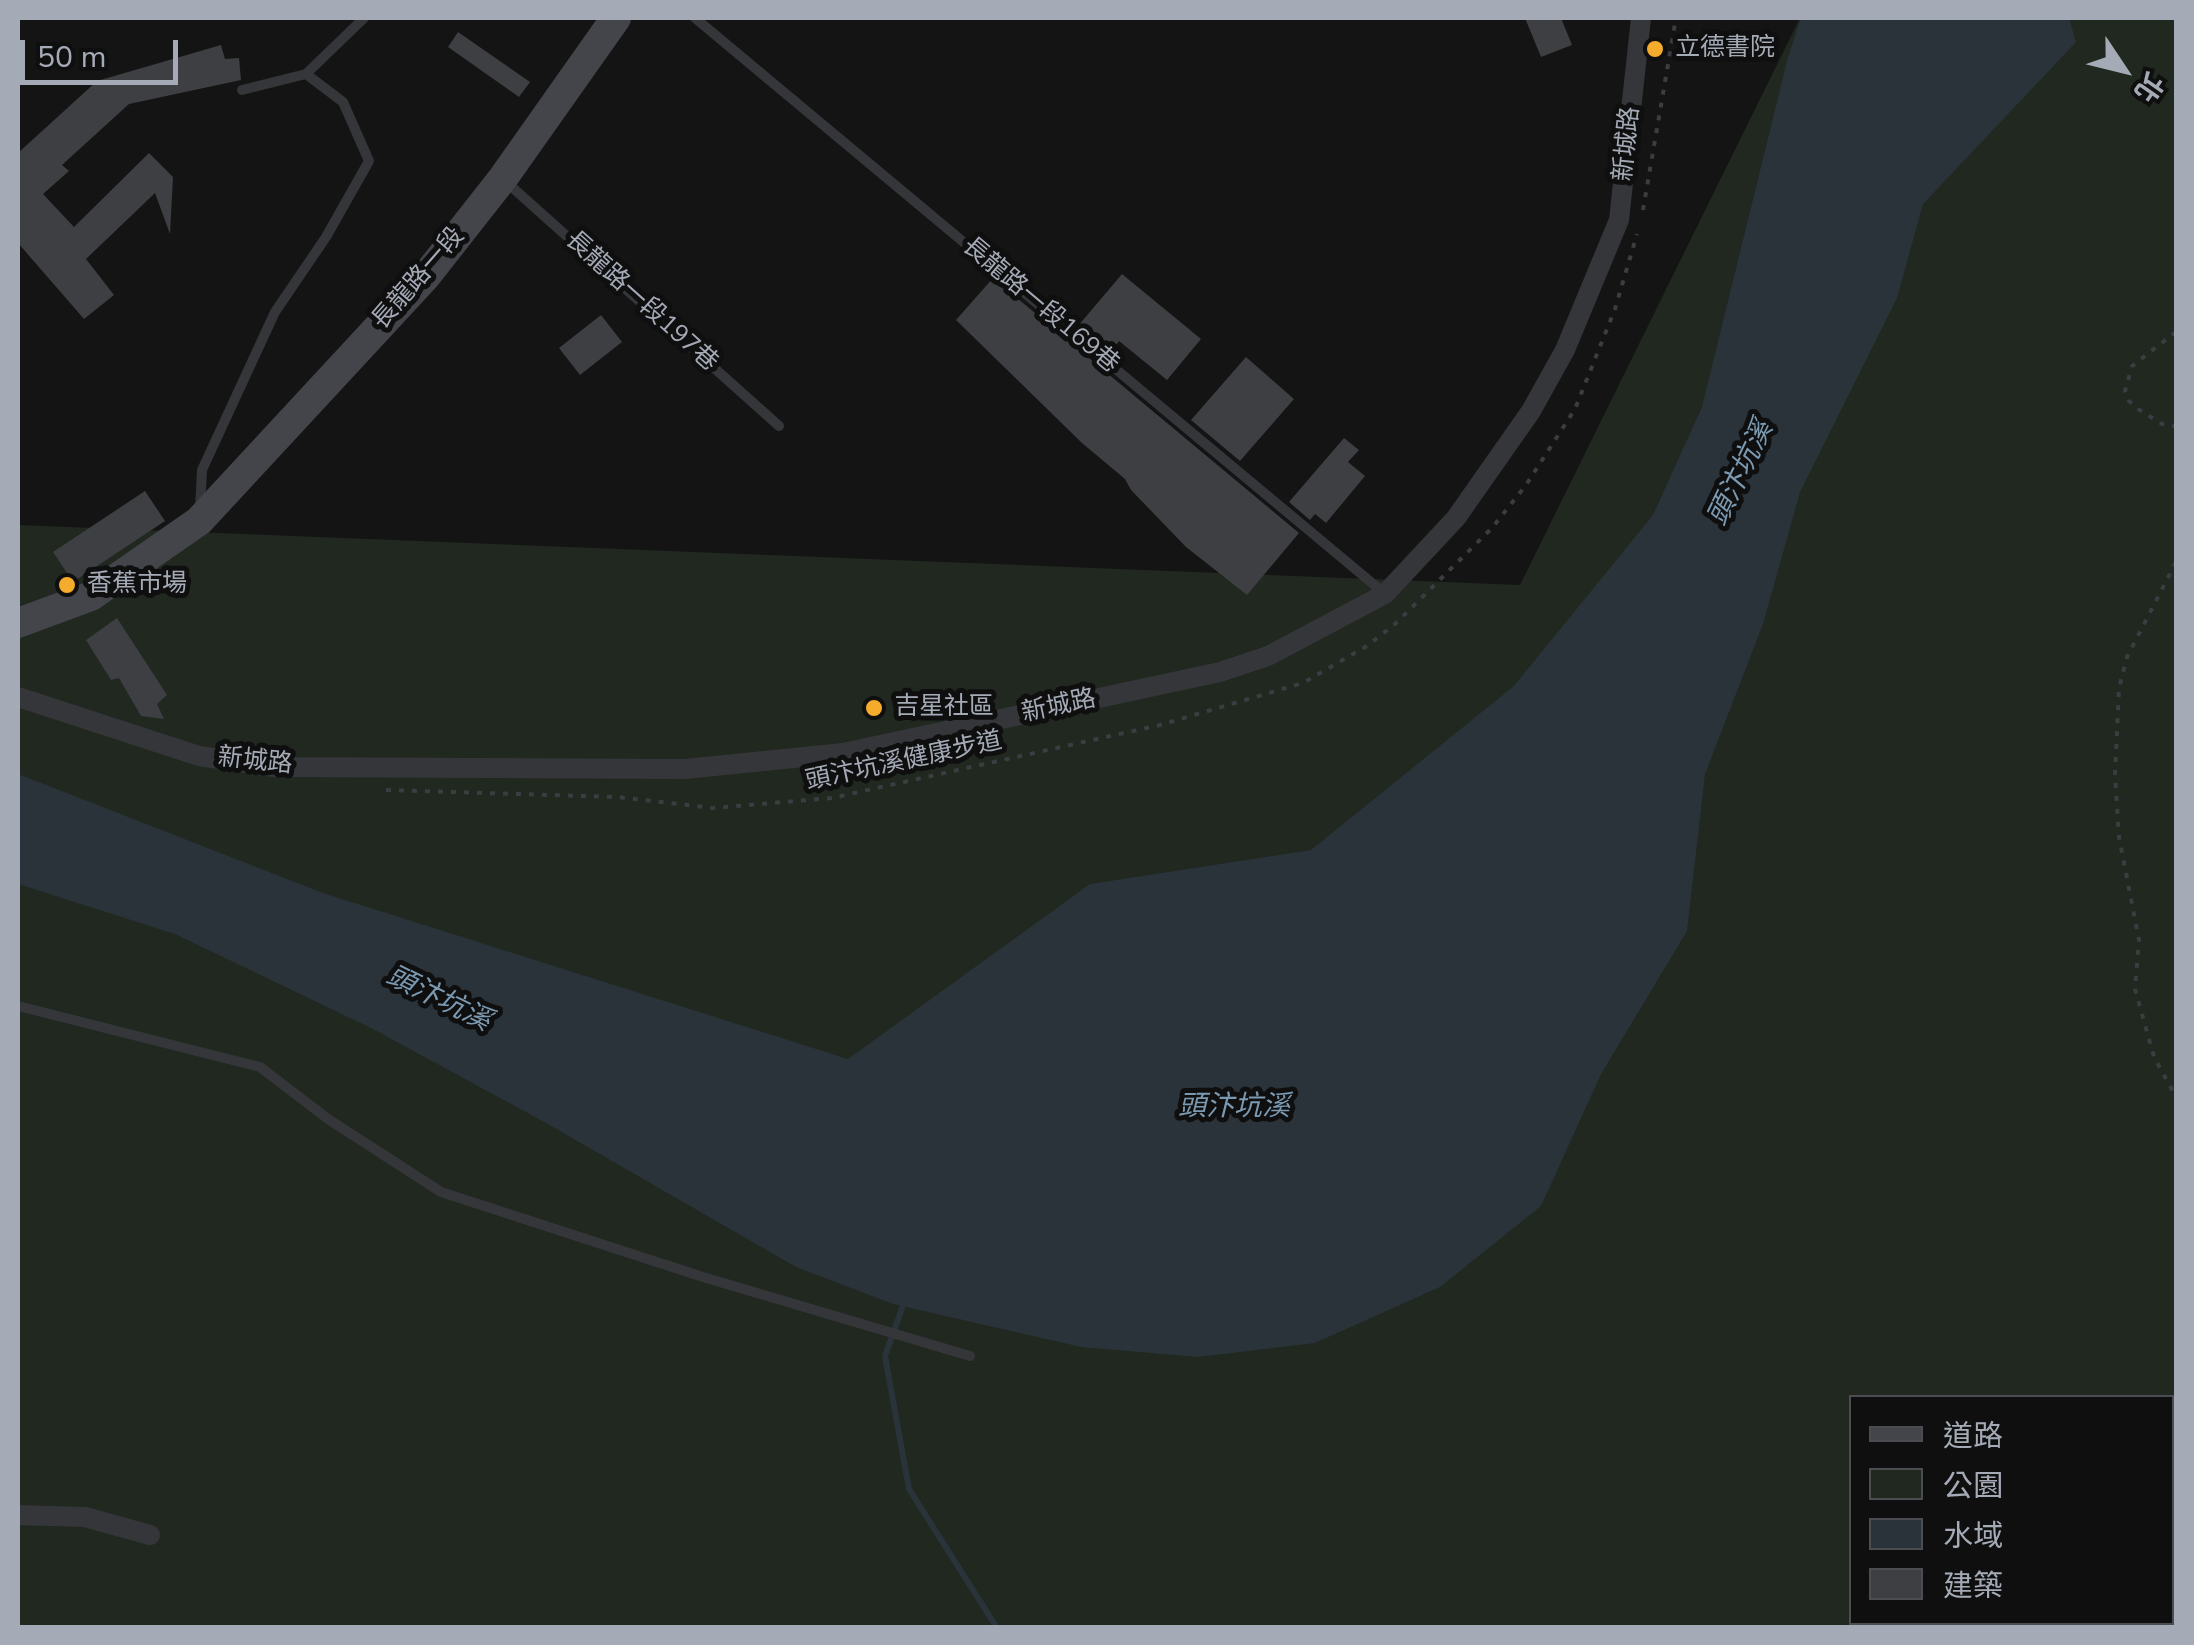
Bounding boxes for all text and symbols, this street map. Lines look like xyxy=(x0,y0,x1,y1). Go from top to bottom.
scale bar xyxy=(25,20,182,82)
north arrow xyxy=(2074,20,2174,120)
place label: 立德書院 xyxy=(1675,34,1775,64)
text: 50 m xyxy=(37,37,106,78)
marker: 立德書院 xyxy=(1644,38,1666,60)
text: 北 xyxy=(2125,65,2172,110)
street label: 新城路 xyxy=(1609,105,1647,183)
street label: 長龍路一段 xyxy=(367,222,471,336)
street label: 長龍路一段197巷 xyxy=(559,226,723,378)
street label: 長龍路一段169巷 xyxy=(956,232,1124,380)
water label: 頭汴坑溪 xyxy=(1702,416,1782,532)
place label: 香蕉市場 xyxy=(87,570,187,600)
marker: 香蕉市場 xyxy=(56,574,78,596)
street label: 新城路 xyxy=(1019,685,1099,729)
place label: 吉星社區 xyxy=(894,693,994,723)
marker: 吉星社區 xyxy=(863,697,885,719)
street label: 頭汴坑溪健康步道 xyxy=(803,727,1005,797)
street label: 新城路 xyxy=(216,743,294,781)
water label: 頭汴坑溪 xyxy=(380,960,496,1040)
water label: 頭汴坑溪 xyxy=(1178,1091,1290,1125)
legend xyxy=(1849,1395,2174,1625)
text: 道路 xyxy=(1943,1416,2003,1457)
text: 公園 xyxy=(1943,1466,2003,1507)
text: 水域 xyxy=(1943,1516,2003,1557)
text: 建築 xyxy=(1943,1566,2003,1607)

